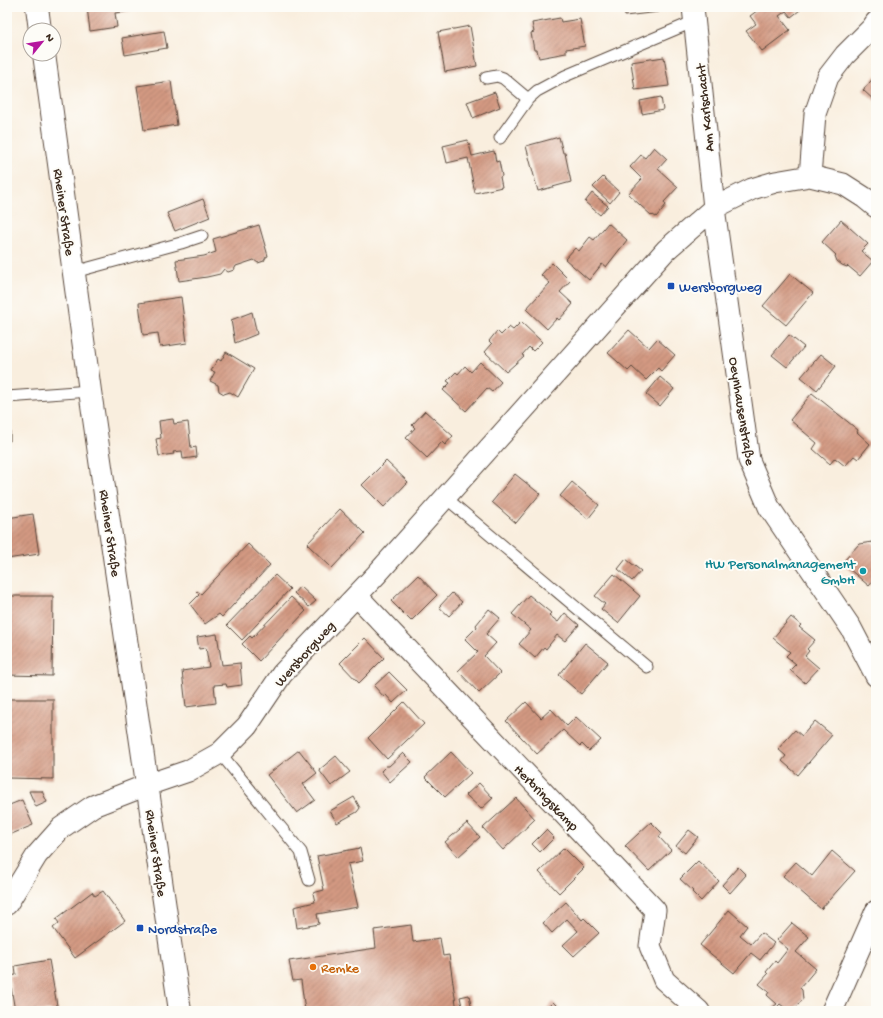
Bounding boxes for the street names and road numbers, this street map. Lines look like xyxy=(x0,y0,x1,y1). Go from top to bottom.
street label: Am Karlschacht xyxy=(693,62,720,153)
street label: Rheiner Straße xyxy=(48,168,77,258)
street label: Oeynhausenstraße xyxy=(724,356,758,468)
street label: Rheiner Straße xyxy=(94,489,123,579)
street label: Wersborgweg xyxy=(272,618,340,691)
street label: Herbringskamp xyxy=(509,762,581,836)
street label: Rheiner Straße xyxy=(140,809,169,899)

